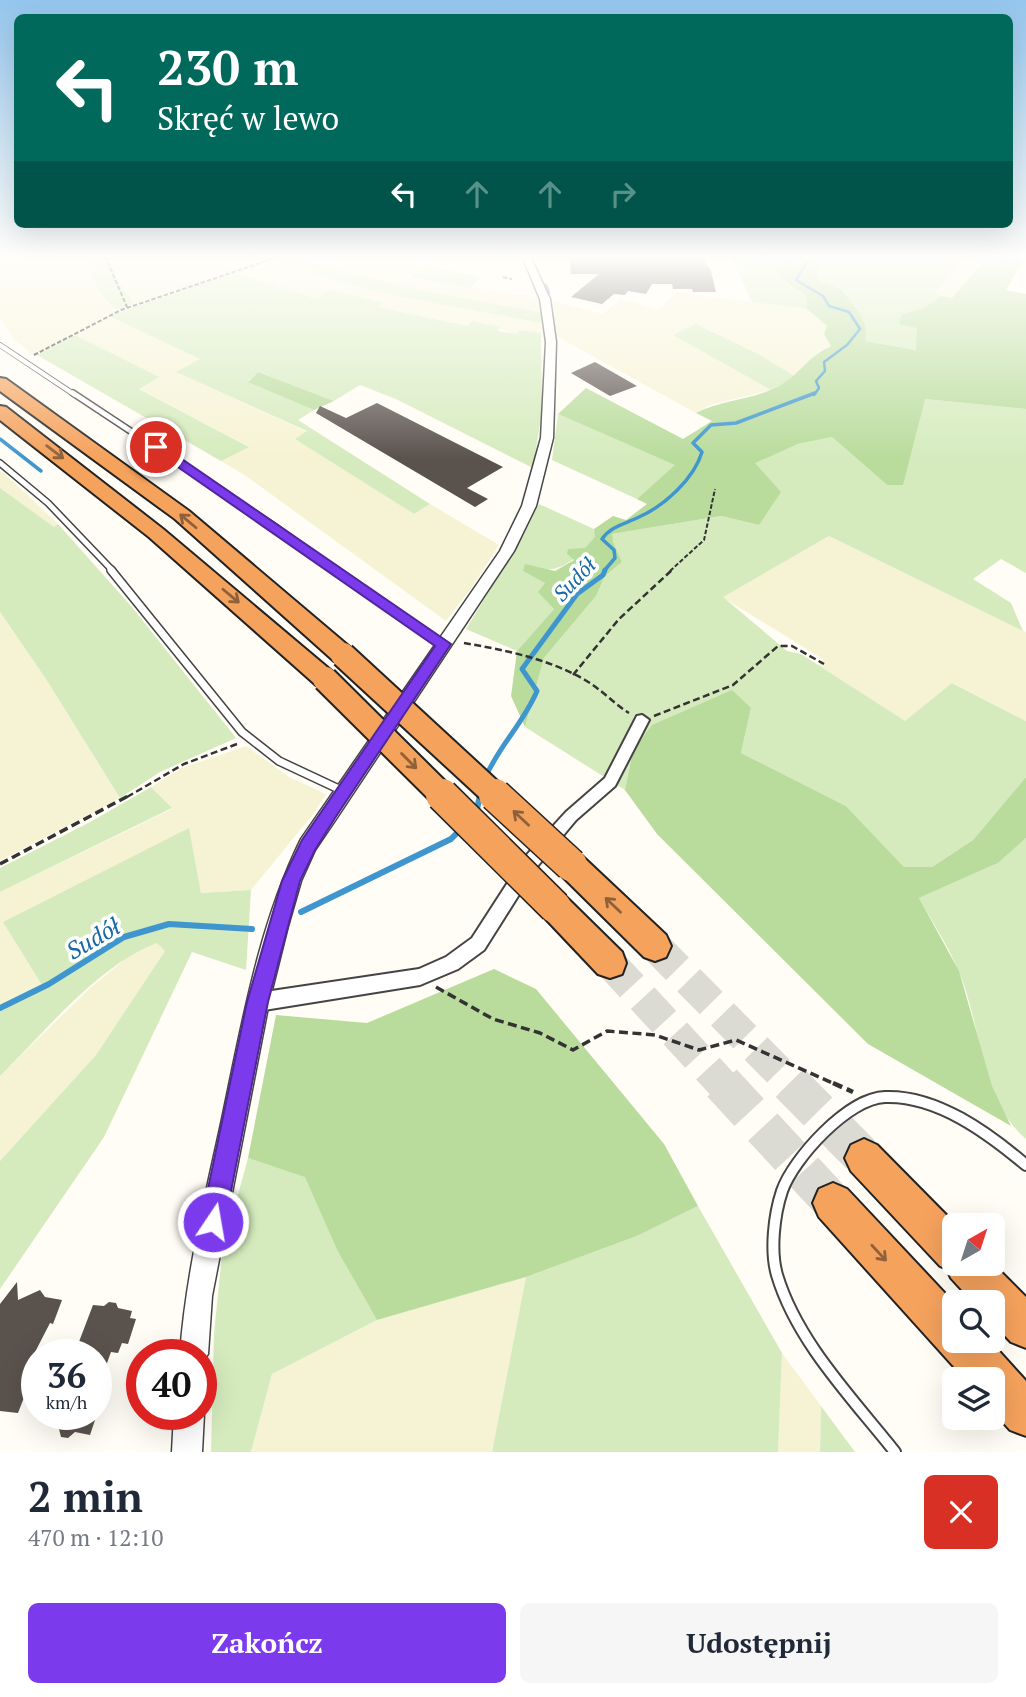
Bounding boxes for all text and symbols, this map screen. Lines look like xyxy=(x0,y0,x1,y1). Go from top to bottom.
text: 230 m xyxy=(157,34,299,99)
icon: left xyxy=(42,42,133,133)
text: Skręć w lewo xyxy=(157,97,339,139)
icon: left xyxy=(385,175,423,213)
icon: ahead xyxy=(458,175,496,213)
icon: ahead xyxy=(531,175,569,213)
icon: right xyxy=(604,175,642,213)
pin xyxy=(126,417,186,477)
icon: arrive xyxy=(137,428,175,466)
one-way arrow xyxy=(45,444,63,459)
one-way arrow xyxy=(179,513,197,529)
water label: Sudół xyxy=(546,551,602,607)
one-way arrow xyxy=(221,588,239,604)
one-way arrow xyxy=(400,752,417,769)
one-way arrow xyxy=(513,809,530,826)
one-way arrow xyxy=(605,897,622,914)
water label: Sudół xyxy=(60,909,127,966)
position arrow xyxy=(176,1185,250,1259)
north arrow xyxy=(942,1213,1004,1276)
map controls xyxy=(942,1213,1005,1430)
one-way arrow xyxy=(871,1244,887,1262)
button: search xyxy=(942,1290,1005,1353)
speed limit sign: 40 xyxy=(126,1339,217,1430)
text: 36 xyxy=(47,1352,86,1398)
button: layers xyxy=(942,1367,1005,1430)
text: km/h xyxy=(46,1390,87,1414)
text: 2 min xyxy=(28,1468,143,1524)
button: close xyxy=(924,1475,998,1549)
text: 470 m · 12:10 xyxy=(28,1522,163,1553)
button: Zakończ xyxy=(28,1603,506,1683)
button: Udostępnij xyxy=(520,1603,998,1683)

